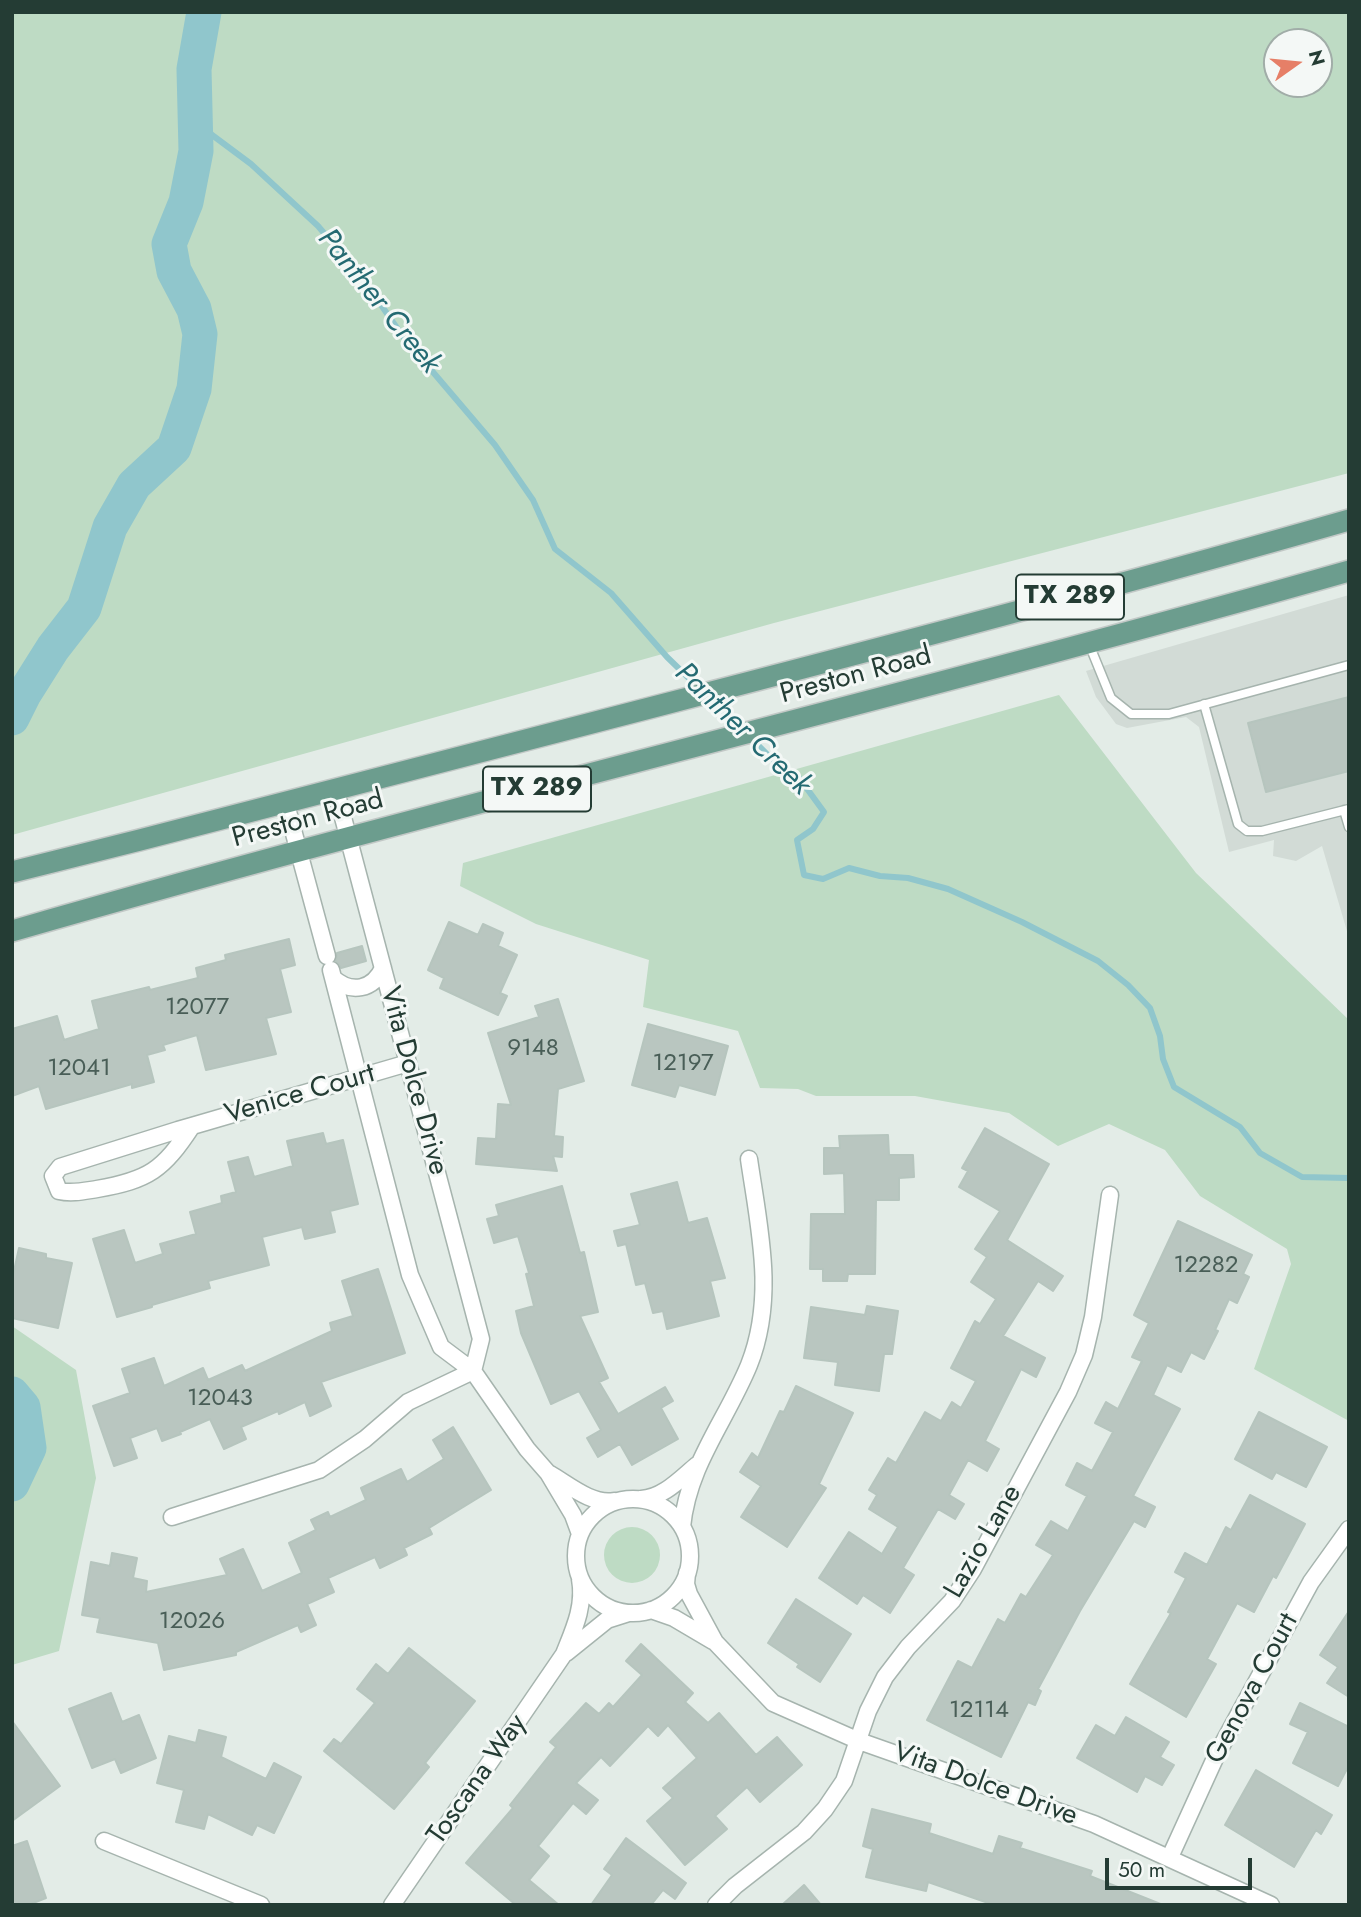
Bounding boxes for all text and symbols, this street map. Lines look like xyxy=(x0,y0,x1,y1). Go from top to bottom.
north arrow xyxy=(1263,28,1333,98)
text: N xyxy=(1302,47,1332,69)
water label: Panther Creek xyxy=(309,222,447,382)
road number: TX 289 xyxy=(1016,575,1124,620)
street label: Preston Road xyxy=(777,640,935,712)
water label: Panther Creek xyxy=(666,656,818,804)
road number: TX 289 xyxy=(483,766,591,811)
street label: Preston Road xyxy=(229,784,387,856)
street label: Vita Dolce Drive xyxy=(372,983,454,1179)
house number: 12077 xyxy=(165,994,229,1022)
house number: 9148 xyxy=(507,1035,559,1063)
house number: 12197 xyxy=(653,1050,713,1078)
house number: 12041 xyxy=(47,1055,111,1083)
street label: Venice Court xyxy=(221,1058,379,1132)
house number: 12282 xyxy=(1174,1252,1238,1280)
house number: 12043 xyxy=(187,1385,253,1413)
street label: Lazio Lane xyxy=(938,1479,1030,1605)
house number: 12026 xyxy=(159,1608,225,1636)
street label: Genova Court xyxy=(1199,1608,1307,1770)
house number: 12114 xyxy=(949,1697,1009,1725)
street label: Toscana Way xyxy=(421,1709,535,1851)
street label: Vita Dolce Drive xyxy=(888,1736,1082,1834)
scale bar xyxy=(1109,1843,1256,1887)
text: 50 m xyxy=(1118,1855,1165,1885)

